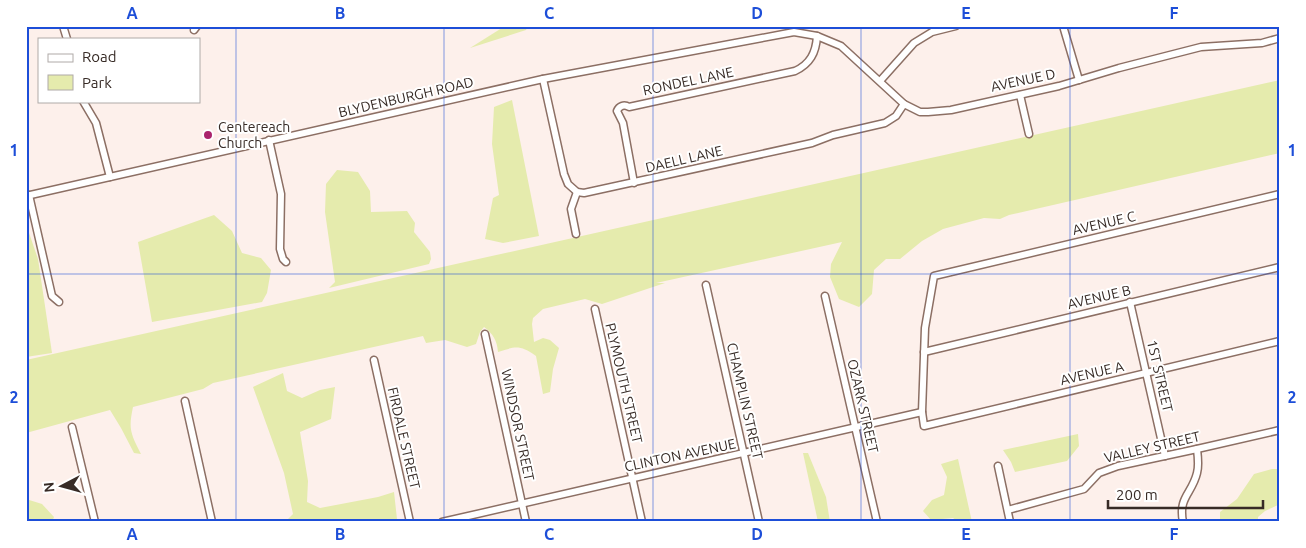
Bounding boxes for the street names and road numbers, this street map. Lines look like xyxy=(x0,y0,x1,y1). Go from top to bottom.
street label: RONDEL LANE xyxy=(641,64,735,98)
street label: AVENUE D xyxy=(989,65,1057,95)
street label: BLYDENBURGH ROAD xyxy=(337,74,475,120)
street label: DAELL LANE xyxy=(644,142,724,176)
street label: AVENUE C xyxy=(1071,208,1138,238)
street label: AVENUE B xyxy=(1066,282,1132,312)
street label: PLYMOUTH STREET xyxy=(602,321,646,445)
street label: 1ST STREET xyxy=(1144,338,1176,414)
street label: CHAMPLIN STREET xyxy=(724,341,766,461)
street label: OZARK STREET xyxy=(844,357,882,455)
street label: AVENUE A xyxy=(1059,358,1125,388)
street label: WINDSOR STREET xyxy=(498,368,538,483)
street label: FIRDALE STREET xyxy=(385,386,424,491)
street label: VALLEY STREET xyxy=(1102,428,1202,466)
street label: CLINTON AVENUE xyxy=(623,435,737,475)

